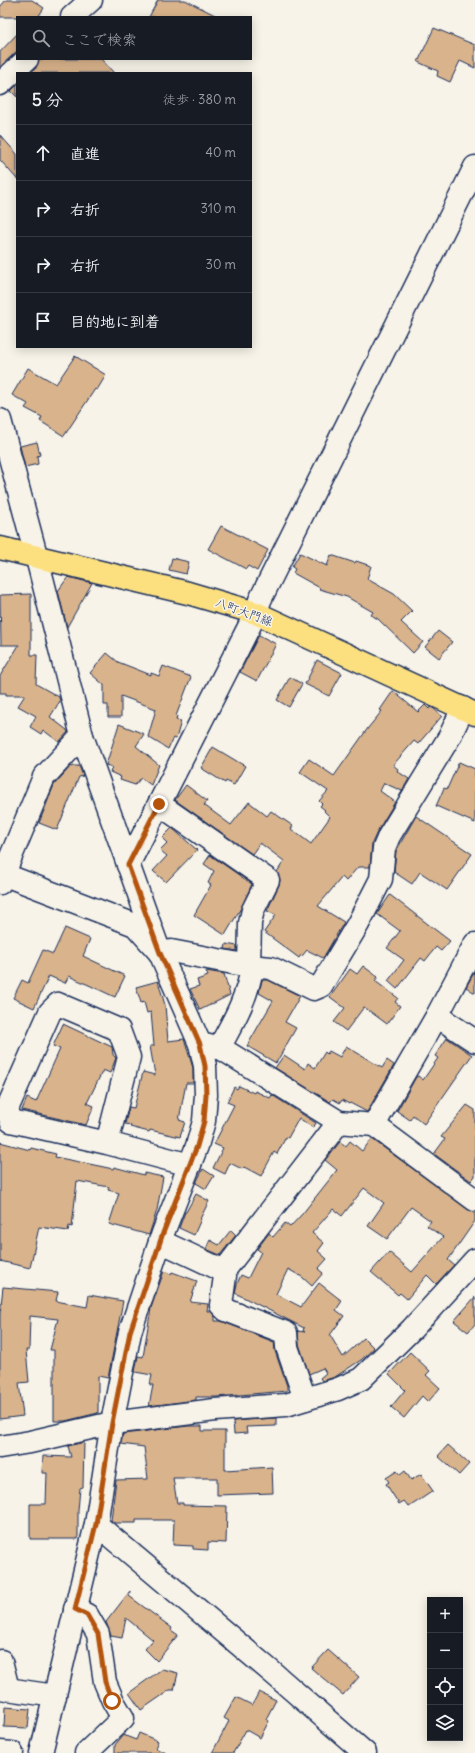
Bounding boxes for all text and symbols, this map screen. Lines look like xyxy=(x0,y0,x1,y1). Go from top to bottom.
search box xyxy=(16,16,252,60)
icon: search xyxy=(30,27,52,49)
text: ここで検索 xyxy=(62,30,137,49)
text: 5 分 xyxy=(32,89,63,111)
text: 徒歩 · 380 m xyxy=(163,91,236,108)
icon: ahead xyxy=(32,142,54,164)
text: 直進 xyxy=(70,144,100,163)
text: 40 m xyxy=(205,144,236,161)
icon: right xyxy=(32,198,54,220)
text: 右折 xyxy=(70,200,100,219)
text: 310 m xyxy=(201,200,236,217)
icon: right xyxy=(32,254,54,276)
text: 右折 xyxy=(70,256,100,275)
text: 30 m xyxy=(206,256,236,273)
icon: arrive xyxy=(32,310,54,332)
text: 目的地に到着 xyxy=(70,312,160,331)
street label: 八町大門線 xyxy=(213,594,275,629)
route end xyxy=(150,795,168,813)
map controls xyxy=(427,1597,463,1741)
button: + xyxy=(427,1597,463,1633)
button: − xyxy=(427,1633,463,1669)
button: locate xyxy=(427,1669,463,1705)
route start xyxy=(103,1692,121,1710)
button: layers xyxy=(427,1705,463,1741)

